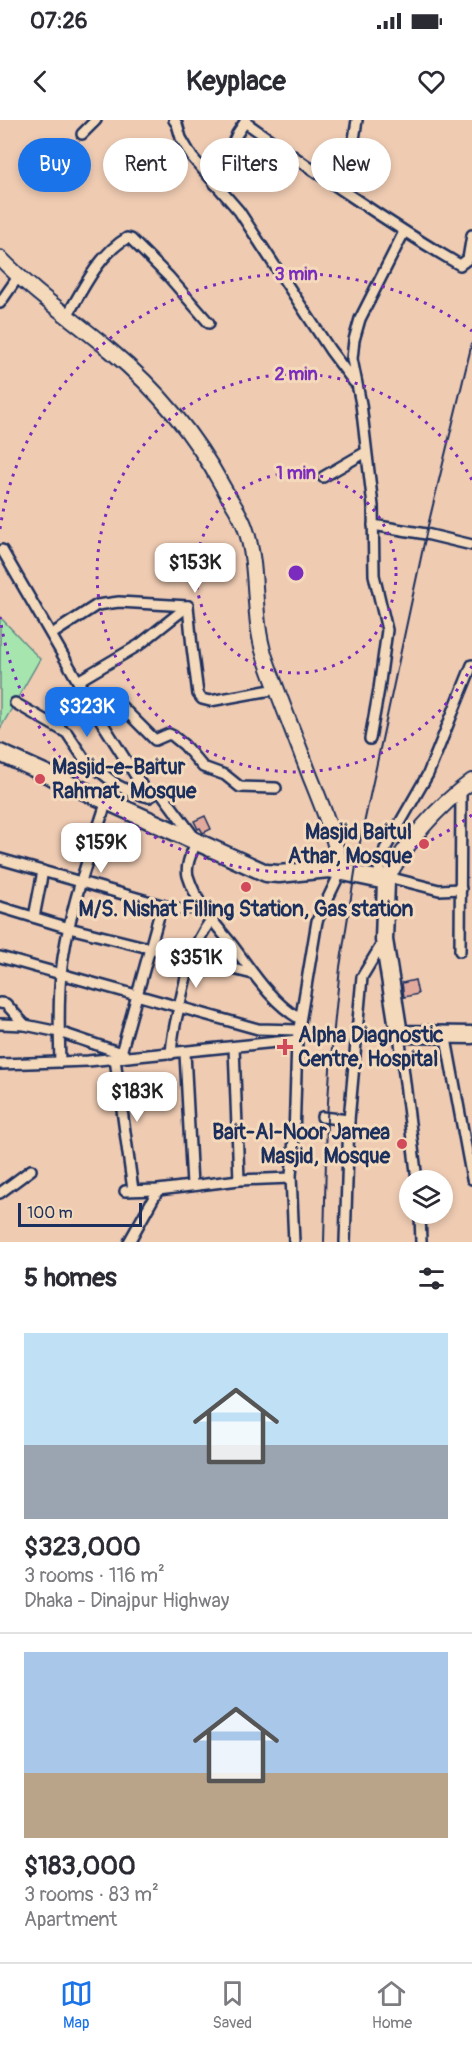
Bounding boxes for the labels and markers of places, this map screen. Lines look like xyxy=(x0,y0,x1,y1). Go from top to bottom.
pin: $153K xyxy=(153,543,237,594)
centre of rings xyxy=(286,563,306,583)
pin: $323K xyxy=(45,687,129,738)
place label: Masjid-e-Baitur Rahmat, Mosque xyxy=(52,754,197,805)
marker: Masjid-e-Baitur Rahmat, Mosque xyxy=(33,772,47,786)
place label: Masjid Baitul Athar, Mosque xyxy=(288,819,413,870)
pin: $159K xyxy=(59,823,143,874)
marker: Masjid Baitul Athar, Mosque xyxy=(417,837,431,851)
marker: M/S. Nishat Filling Station, Gas station xyxy=(239,880,253,894)
place label: M/S. Nishat Filling Station, Gas station xyxy=(79,896,414,923)
pin: $351K xyxy=(154,938,238,989)
place label: Alpha Diagnostic Centre, Hospital xyxy=(298,1022,444,1073)
marker: Alpha Diagnostic Centre, Hospital xyxy=(276,1038,294,1056)
pin: $183K xyxy=(95,1072,179,1123)
place label: Bait-Al-Noor Jamea Masjid, Mosque xyxy=(212,1119,391,1170)
marker: Bait-Al-Noor Jamea Masjid, Mosque xyxy=(395,1137,409,1151)

